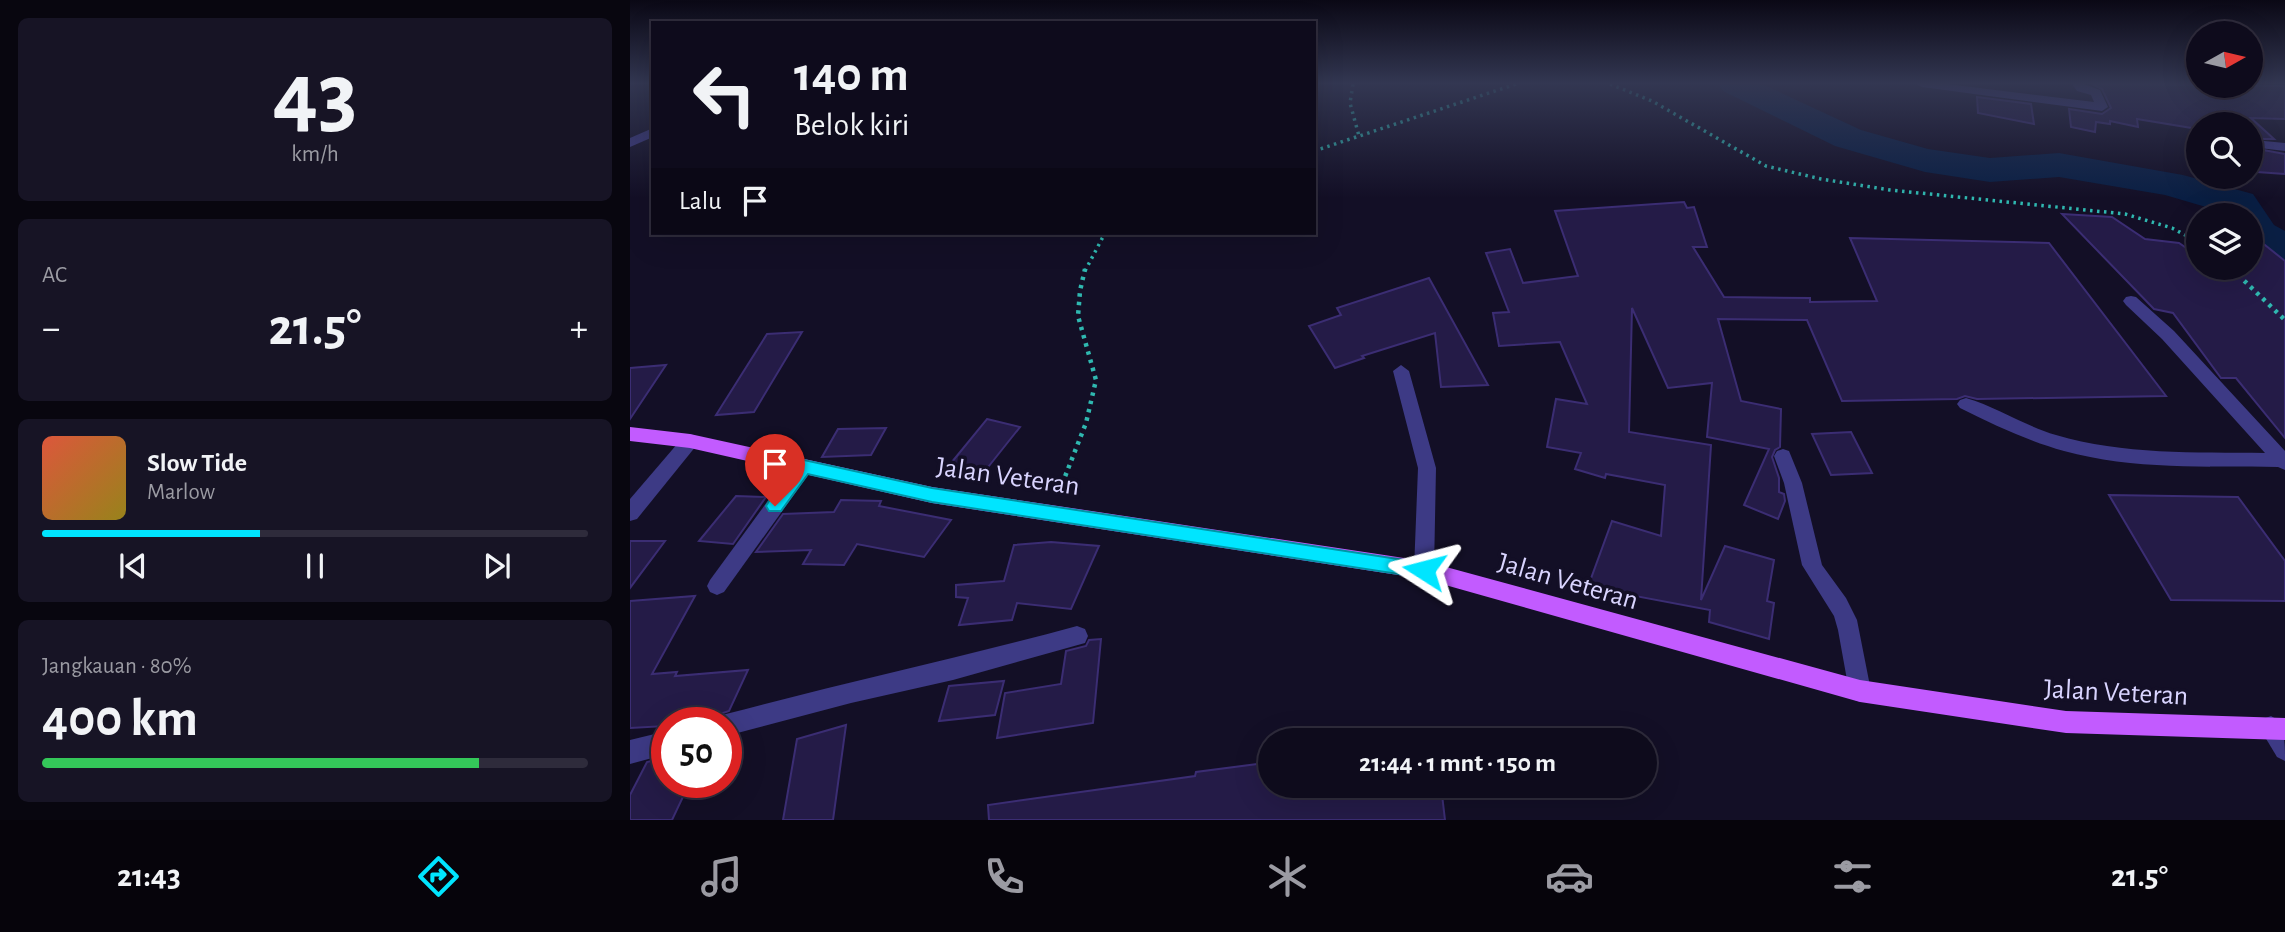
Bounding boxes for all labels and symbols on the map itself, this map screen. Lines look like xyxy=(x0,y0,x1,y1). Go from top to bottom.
north arrow xyxy=(2186,21,2263,98)
pin xyxy=(745,434,805,506)
street label: Jalan Veteran xyxy=(935,453,1081,501)
position arrow xyxy=(1387,533,1461,607)
street label: Jalan Veteran xyxy=(1495,549,1641,615)
street label: Jalan Veteran xyxy=(2043,675,2189,711)
speed limit sign: 50 xyxy=(651,707,742,798)

